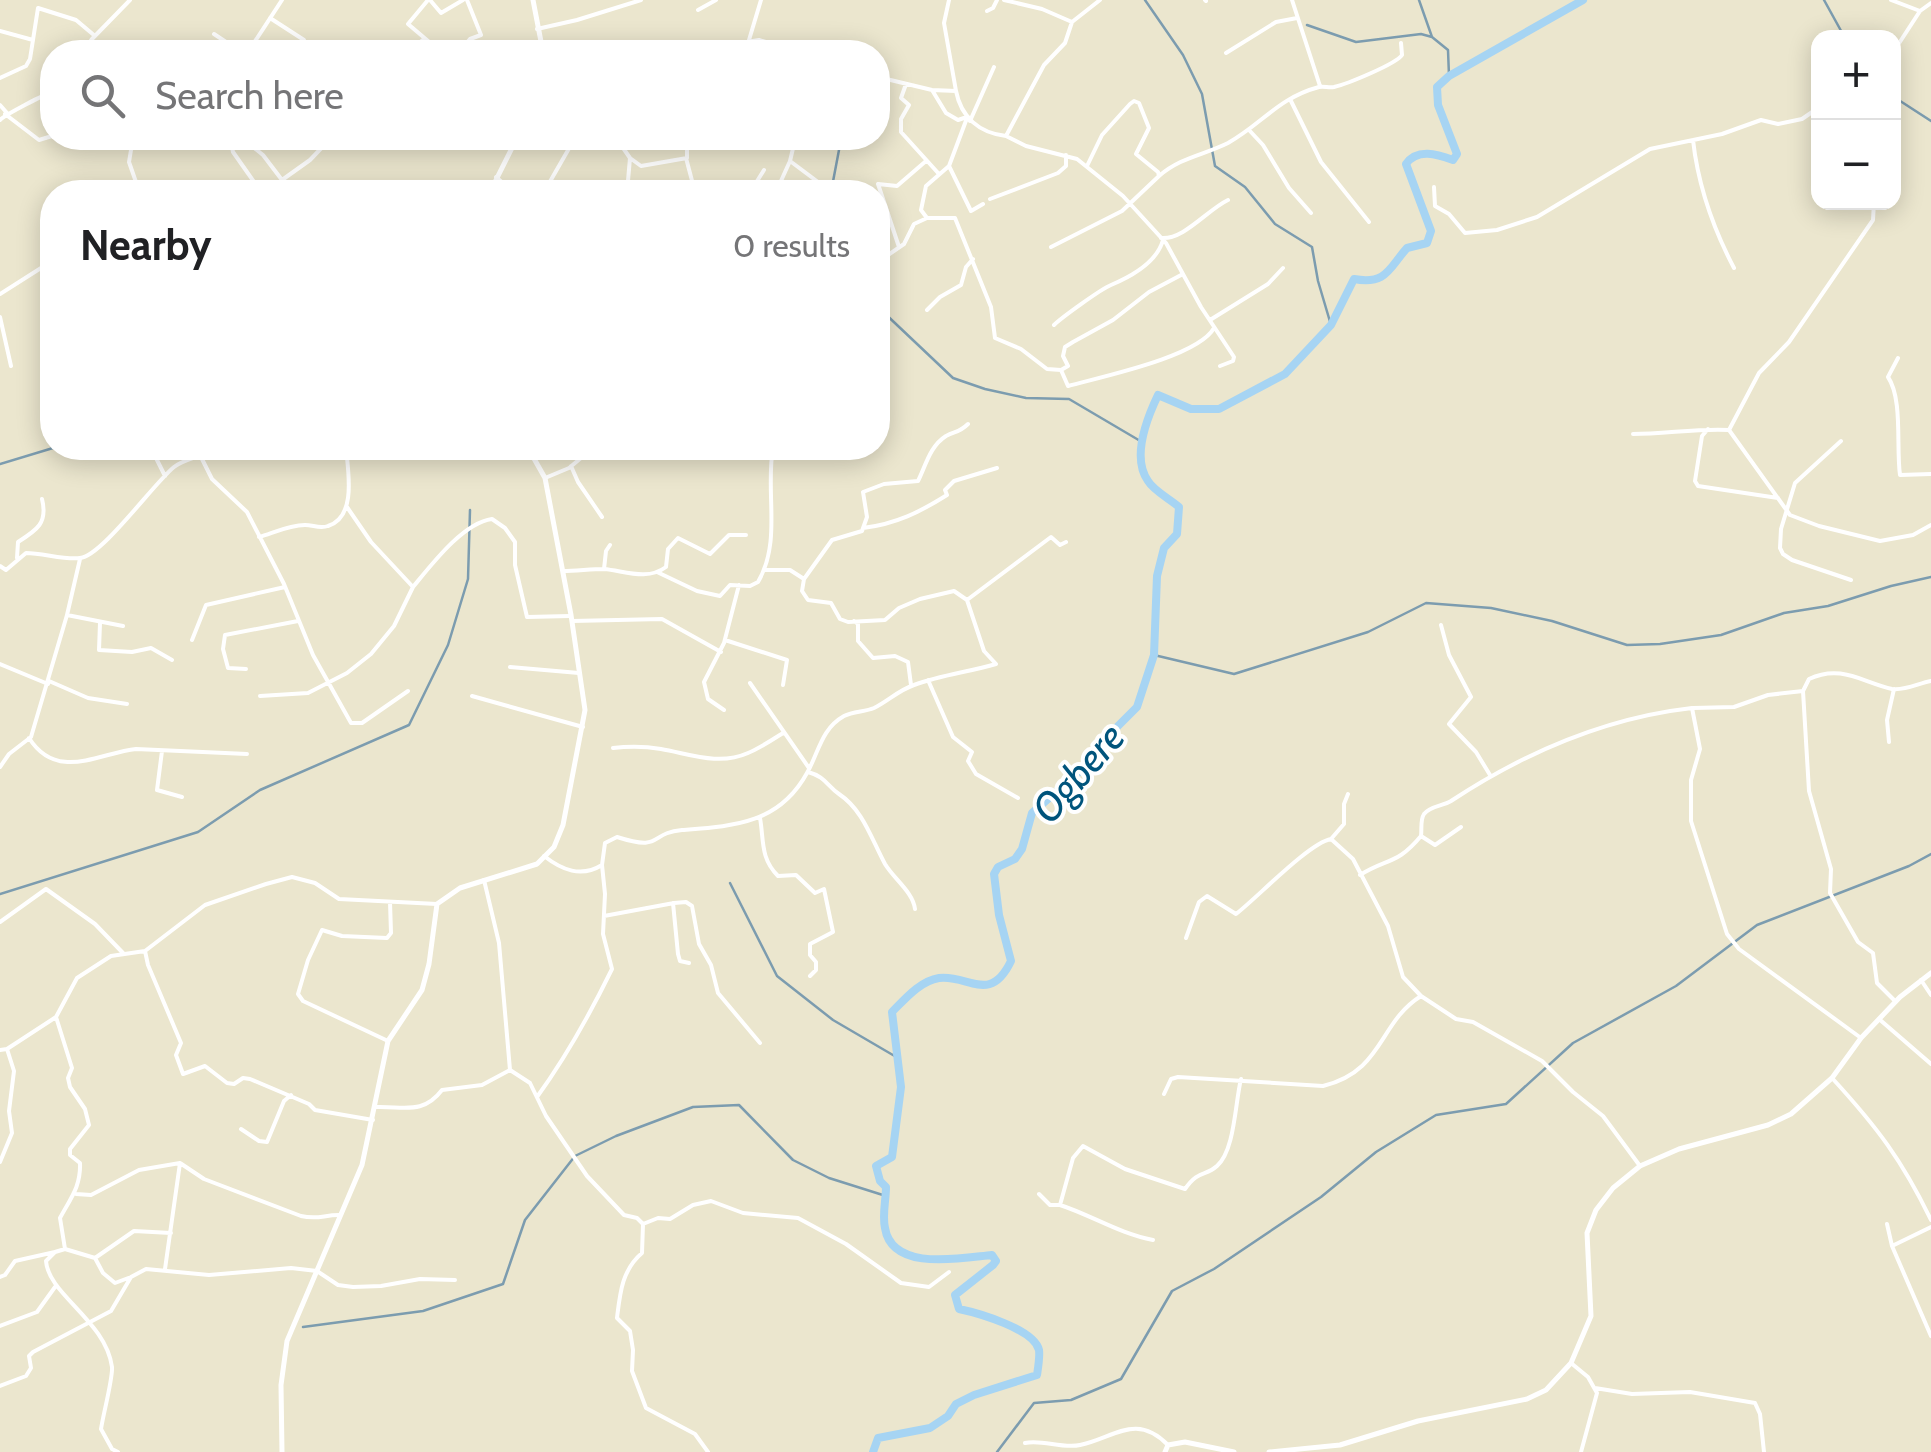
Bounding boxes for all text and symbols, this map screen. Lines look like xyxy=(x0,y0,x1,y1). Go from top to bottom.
map controls xyxy=(1811,30,1901,210)
button: + xyxy=(1811,30,1901,120)
search box xyxy=(40,40,890,150)
icon: search xyxy=(75,68,130,123)
text: Search here xyxy=(155,72,344,119)
button: − xyxy=(1811,120,1901,210)
text: Nearby xyxy=(80,219,212,271)
text: 0 results xyxy=(733,226,850,265)
water label: Ogbere xyxy=(1021,713,1134,833)

